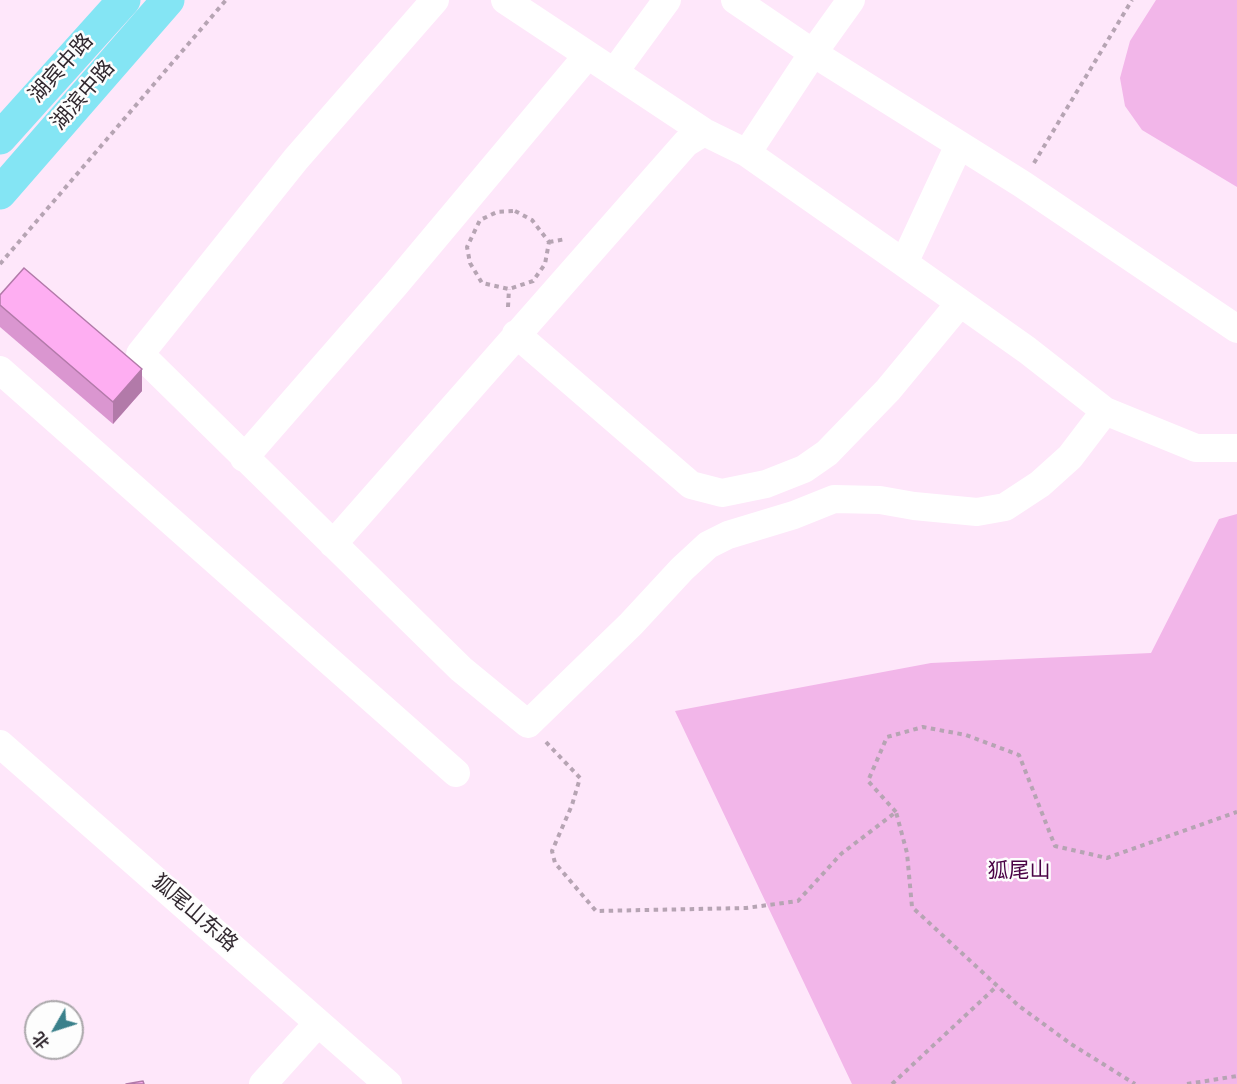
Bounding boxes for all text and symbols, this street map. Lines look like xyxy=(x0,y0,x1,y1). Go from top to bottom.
street label: 湖宾中路 xyxy=(25,29,99,109)
street label: 湖滨中路 xyxy=(47,56,121,136)
park label: 狐尾山 xyxy=(988,859,1050,885)
street label: 狐尾山东路 xyxy=(146,870,242,958)
north arrow xyxy=(24,1000,84,1060)
text: 北 xyxy=(28,1027,55,1053)

